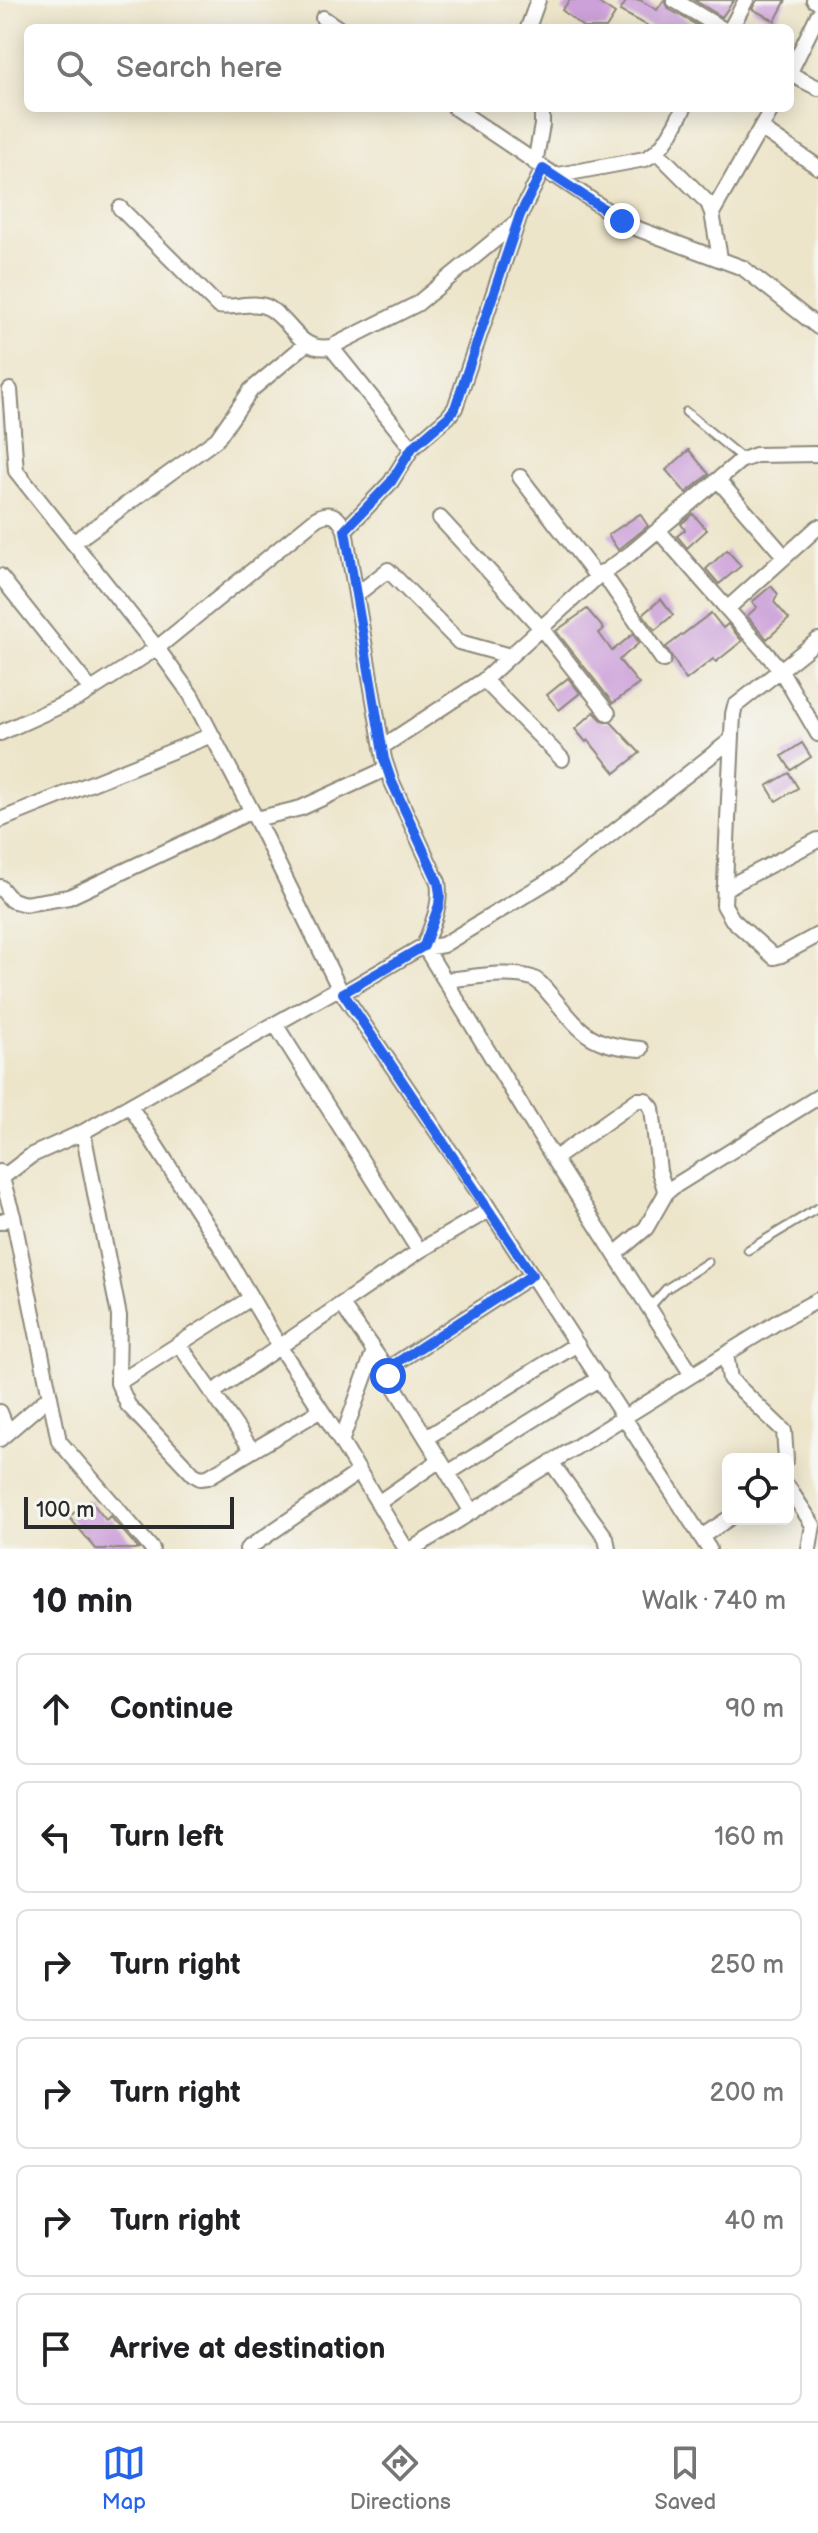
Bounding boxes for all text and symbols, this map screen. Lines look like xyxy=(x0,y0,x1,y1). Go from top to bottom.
search box xyxy=(24,24,794,112)
icon: search xyxy=(52,46,96,90)
text: Search here xyxy=(116,50,282,86)
route end xyxy=(604,203,640,239)
route start xyxy=(370,1358,406,1394)
map controls xyxy=(722,1453,794,1525)
button: locate xyxy=(722,1453,794,1525)
scale bar xyxy=(24,1493,234,1529)
text: 100 m xyxy=(36,1497,95,1524)
text: 10 min xyxy=(32,1581,133,1622)
text: Walk · 740 m xyxy=(642,1586,786,1617)
icon: ahead xyxy=(34,1687,78,1731)
text: Continue xyxy=(110,1691,233,1727)
text: 90 m xyxy=(725,1694,784,1725)
icon: left xyxy=(34,1815,78,1859)
text: Turn left xyxy=(110,1819,224,1855)
text: 160 m xyxy=(714,1822,784,1853)
icon: right xyxy=(34,1943,78,1987)
text: Turn right xyxy=(110,1947,241,1983)
text: 250 m xyxy=(710,1950,784,1981)
icon: right xyxy=(34,2071,78,2115)
text: Turn right xyxy=(110,2075,241,2111)
text: 200 m xyxy=(710,2078,784,2109)
icon: right xyxy=(34,2199,78,2243)
text: Turn right xyxy=(110,2203,241,2239)
text: 40 m xyxy=(724,2206,784,2237)
icon: arrive xyxy=(34,2327,78,2371)
text: Arrive at destination xyxy=(110,2331,386,2367)
tab: Map xyxy=(102,2441,146,2516)
tab: Directions xyxy=(350,2441,451,2516)
tab: Saved xyxy=(654,2441,716,2516)

